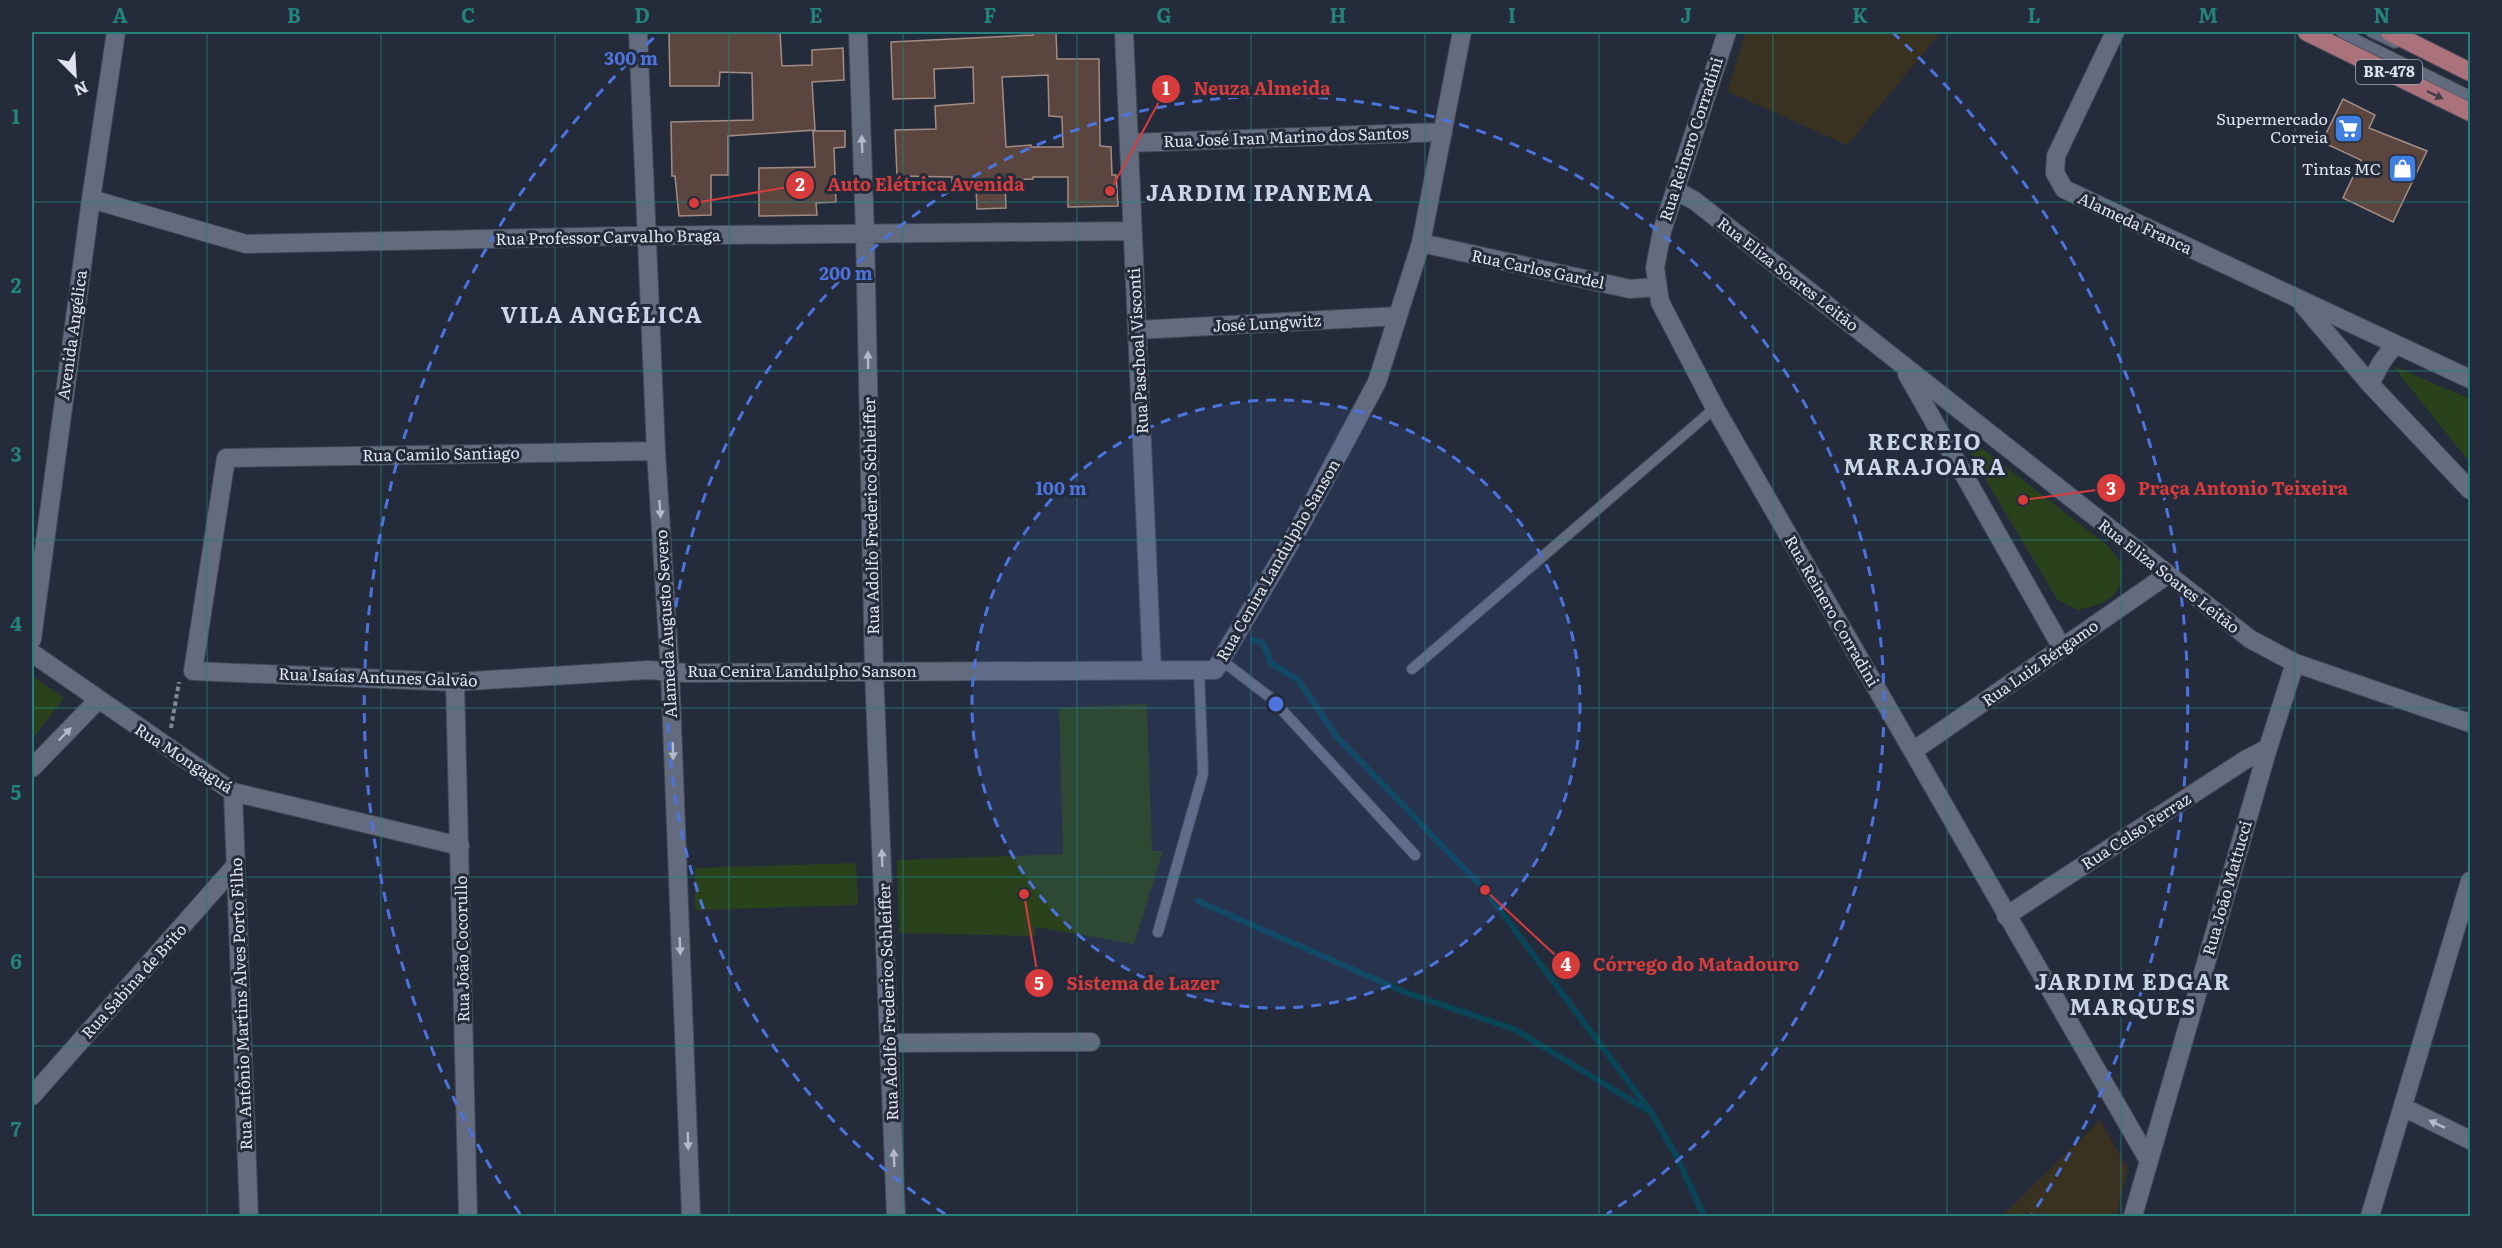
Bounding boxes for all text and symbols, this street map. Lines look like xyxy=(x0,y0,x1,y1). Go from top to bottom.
text: A xyxy=(112,0,128,29)
text: B xyxy=(287,0,301,29)
text: C xyxy=(461,0,475,29)
text: D xyxy=(634,0,650,29)
text: E xyxy=(809,0,823,29)
text: F xyxy=(984,0,997,29)
text: G xyxy=(1156,0,1172,29)
text: H xyxy=(1330,0,1346,29)
text: I xyxy=(1508,0,1516,29)
text: J xyxy=(1680,0,1692,29)
text: K xyxy=(1852,0,1868,29)
text: L xyxy=(2028,0,2041,29)
text: M xyxy=(2198,0,2218,29)
text: N xyxy=(2374,0,2390,29)
text: 300 m xyxy=(604,44,658,71)
north arrow xyxy=(45,45,105,105)
street label: Rua Reinero Corradini xyxy=(1652,54,1728,224)
road number: BR-478 xyxy=(2356,60,2422,84)
callout: Neuza Almeida xyxy=(1151,71,1343,107)
text: 1 xyxy=(1162,74,1170,101)
text: Neuza Almeida xyxy=(1193,74,1331,101)
text: N xyxy=(70,76,93,103)
one-way arrow xyxy=(2426,89,2444,99)
text: 1 xyxy=(12,100,20,130)
place label: Supermercado Correia xyxy=(2216,106,2328,148)
supermarket icon: Supermercado Correia xyxy=(2333,112,2365,144)
street label: Rua José Iran Marino dos Santos xyxy=(1163,120,1409,152)
one-way arrow xyxy=(858,135,867,154)
shop icon: Tintas MC xyxy=(2386,153,2418,185)
place label: Tintas MC xyxy=(2302,156,2381,180)
callout: Auto Elétrica Avenida xyxy=(785,167,1037,203)
text: 2 xyxy=(795,170,805,197)
text: Auto Elétrica Avenida xyxy=(827,170,1025,197)
district label: JARDIM IPANEMA xyxy=(1146,175,1374,208)
street label: Alameda Franca xyxy=(2074,185,2197,259)
street label: Rua Eliza Soares Leitão xyxy=(1713,210,1865,336)
street label: Rua Professor Carvalho Braga xyxy=(495,222,721,250)
street label: Rua Carlos Gardel xyxy=(1470,242,1607,294)
text: 200 m xyxy=(819,259,873,286)
street label: Rua Paschoal Visconti xyxy=(1121,267,1153,435)
street label: Avenida Angélica xyxy=(50,268,92,401)
text: 2 xyxy=(11,269,22,299)
district label: VILA ANGÉLICA xyxy=(501,297,703,330)
street label: José Lungwitz xyxy=(1212,307,1322,337)
one-way arrow xyxy=(863,351,873,370)
street label: Rua Adolfo Frederico Schleiffer xyxy=(856,397,884,635)
district label: RECREIO MARAJOARA xyxy=(1843,424,2007,482)
text: 3 xyxy=(10,438,22,468)
street label: Rua Camilo Santiago xyxy=(362,440,520,466)
street label: Rua Cenira Landulpho Sanson xyxy=(1209,454,1345,665)
callout: Praça Antonio Teixeira xyxy=(2096,470,2360,506)
text: 100 m xyxy=(1035,474,1087,501)
text: 3 xyxy=(2106,474,2116,501)
text: Praça Antonio Teixeira xyxy=(2138,474,2349,501)
one-way arrow xyxy=(655,499,665,518)
street label: Rua Eliza Soares Leitão xyxy=(2094,512,2246,638)
street label: Alameda Augusto Severo xyxy=(648,529,682,719)
street label: Rua Reinero Corradini xyxy=(1780,530,1886,691)
text: 4 xyxy=(10,607,22,637)
street label: Rua Luiz Bérgamo xyxy=(1976,613,2103,711)
street label: Rua Cenira Landulpho Sanson xyxy=(687,658,917,682)
street label: Rua Isaías Antunes Galvão xyxy=(278,661,478,691)
centre of rings xyxy=(1266,694,1286,714)
street label: Rua Mongaguá xyxy=(130,716,239,798)
one-way arrow xyxy=(57,728,71,742)
one-way arrow xyxy=(668,742,678,761)
text: 5 xyxy=(11,776,22,806)
street label: Rua Celso Ferraz xyxy=(2076,786,2195,875)
street label: Rua João Mattucci xyxy=(2195,817,2257,958)
one-way arrow xyxy=(877,849,886,868)
street label: Rua Antônio Martins Alves Porto Filho xyxy=(223,857,257,1151)
street label: Rua João Cocorullo xyxy=(448,875,474,1023)
street label: Rua Adolfo Frederico Schleiffer xyxy=(871,882,903,1121)
street label: Rua Sabina de Brito xyxy=(75,917,192,1043)
one-way arrow xyxy=(676,937,685,956)
text: 6 xyxy=(10,945,22,975)
callout: Córrego do Matadouro xyxy=(1551,947,1811,983)
text: 4 xyxy=(1561,950,1572,977)
text: Córrego do Matadouro xyxy=(1593,950,1799,977)
district label: JARDIM EDGAR MARQUES xyxy=(2035,964,2231,1022)
callout: Sistema de Lazer xyxy=(1024,965,1231,1001)
text: 5 xyxy=(1034,969,1044,996)
text: Sistema de Lazer xyxy=(1066,969,1220,996)
text: 7 xyxy=(11,1113,22,1143)
one-way arrow xyxy=(2428,1119,2445,1128)
one-way arrow xyxy=(683,1132,693,1151)
one-way arrow xyxy=(889,1149,898,1168)

